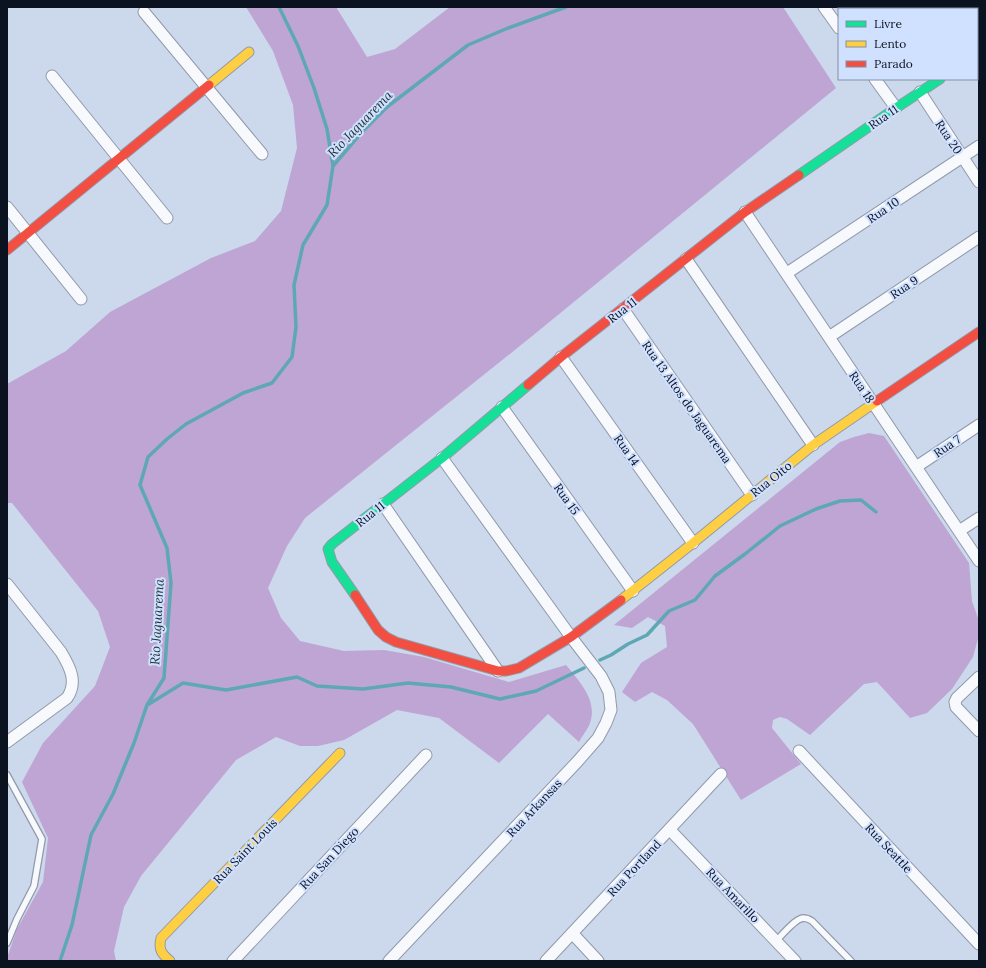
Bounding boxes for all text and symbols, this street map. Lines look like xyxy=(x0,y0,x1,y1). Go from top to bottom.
legend xyxy=(838,8,978,80)
text: Livre xyxy=(874,16,902,31)
text: Lento xyxy=(874,36,906,51)
text: Parado xyxy=(874,56,913,71)
water label: Rio Jaguarema xyxy=(324,86,397,161)
street label: Rua 11 xyxy=(865,101,901,133)
street label: Rua 20 xyxy=(932,117,966,157)
street label: Rua 10 xyxy=(864,194,902,226)
street label: Rua 9 xyxy=(887,272,921,302)
street label: Rua 11 xyxy=(604,294,640,326)
street label: Rua 13 Altos do Jaguarema xyxy=(639,338,735,466)
street label: Rua 18 xyxy=(846,368,878,406)
street label: Rua 14 xyxy=(611,431,643,469)
street label: Rua 7 xyxy=(931,431,964,460)
street label: Rua Oito xyxy=(747,458,795,500)
street label: Rua 15 xyxy=(551,480,583,518)
street label: Rua 11 xyxy=(353,498,387,530)
water label: Rio Jaguarema xyxy=(146,578,168,666)
street label: Rua Arkansas xyxy=(503,776,565,840)
street label: Rua Saint Louis xyxy=(210,815,280,887)
street label: Rua Seattle xyxy=(862,820,916,876)
street label: Rua San Diego xyxy=(296,824,362,892)
street label: Rua Portland xyxy=(604,837,664,899)
street label: Rua Amarillo xyxy=(703,864,763,926)

